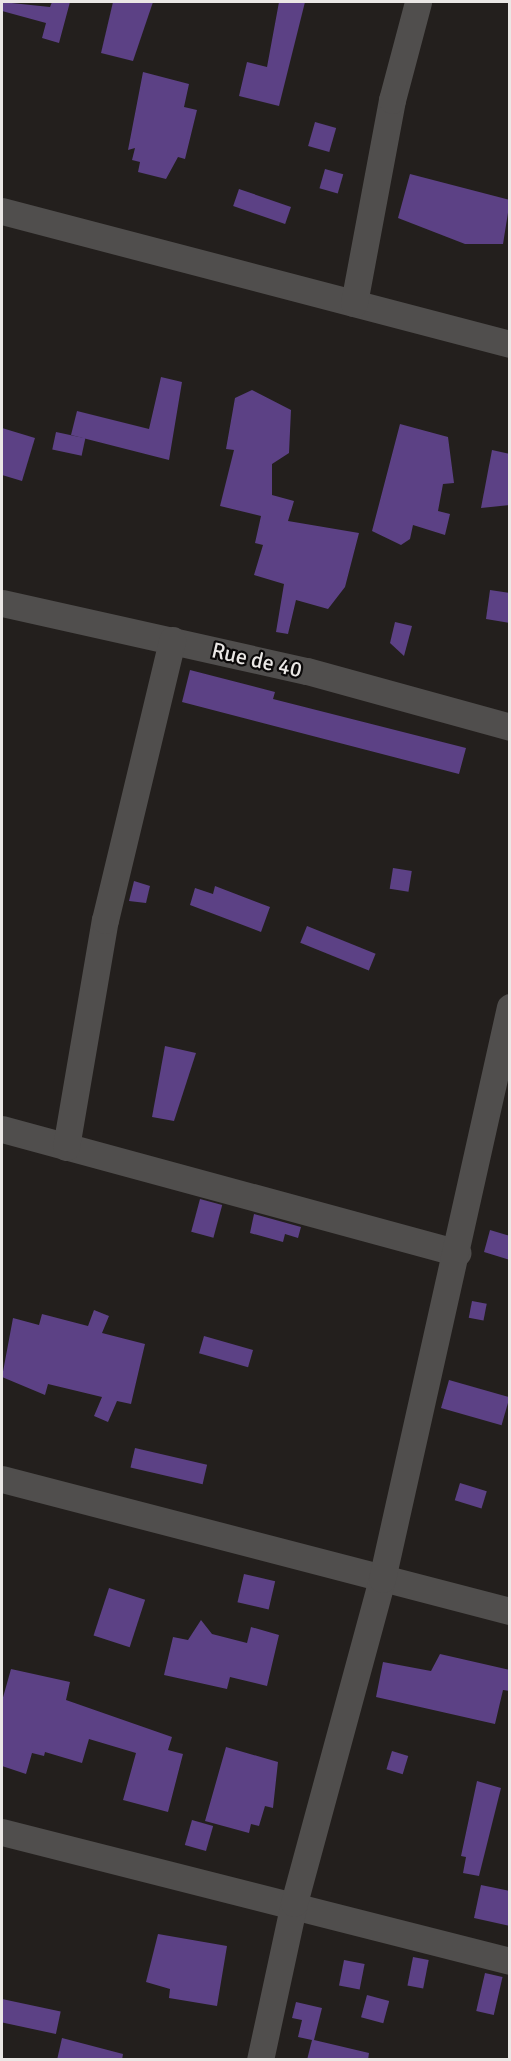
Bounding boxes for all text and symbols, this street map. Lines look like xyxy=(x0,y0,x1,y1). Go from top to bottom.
street label: Rue de 40 xyxy=(209,637,305,683)

